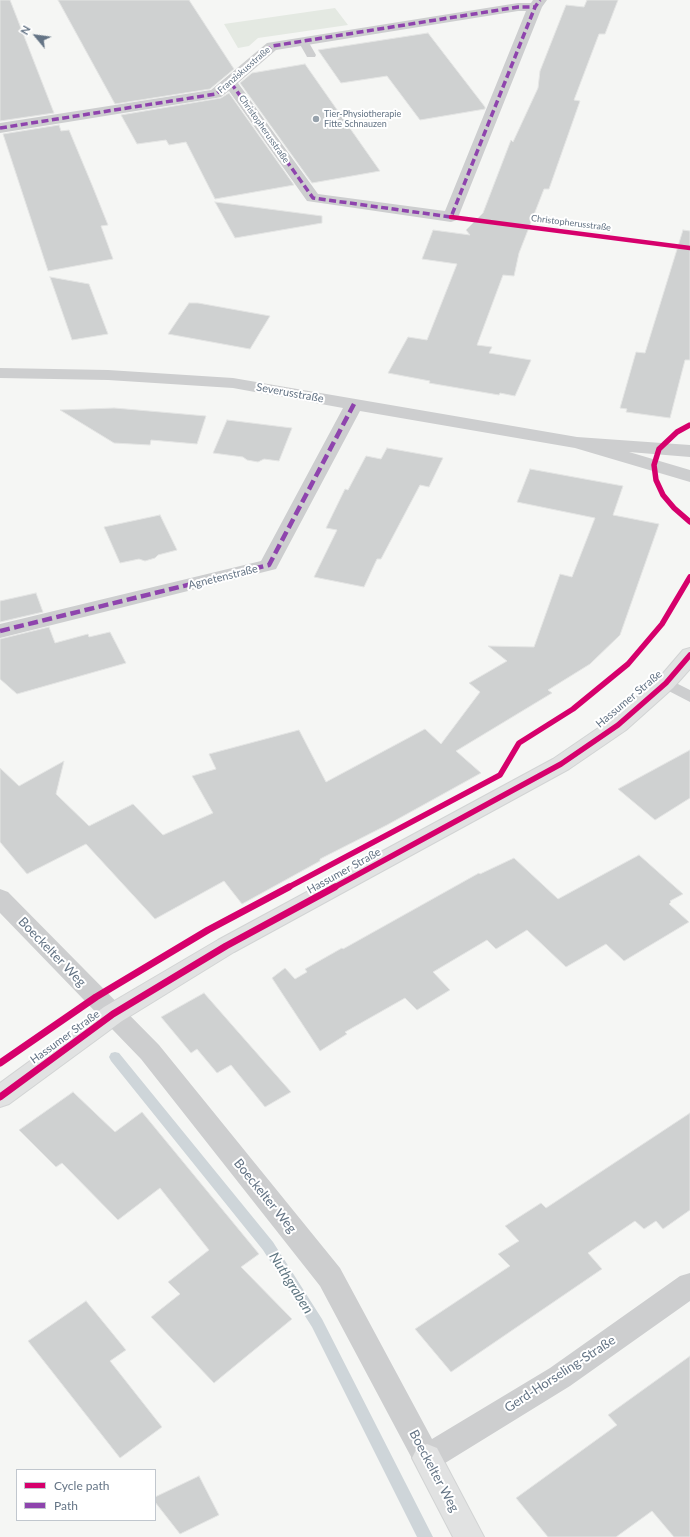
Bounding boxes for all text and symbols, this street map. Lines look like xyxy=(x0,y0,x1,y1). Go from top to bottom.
north arrow xyxy=(16,16,56,56)
text: N xyxy=(17,23,33,37)
street label: Franziskusstraße xyxy=(216,44,272,96)
street label: Christopherusstraße xyxy=(237,93,291,165)
place label: Tier-Physiotherapie Fitte Schnauzen xyxy=(324,109,401,130)
marker: Tier-Physiotherapie Fitte Schnauzen xyxy=(311,114,321,124)
street label: Christopherusstraße xyxy=(530,213,612,233)
street label: Severusstraße xyxy=(255,381,325,405)
street label: Agnetenstraße xyxy=(187,562,259,592)
street label: Hassumer Straße xyxy=(593,668,665,730)
street label: Hassumer Straße xyxy=(305,845,383,897)
street label: Boeckelter Weg xyxy=(15,914,89,990)
street label: Hassumer Straße xyxy=(28,1007,102,1067)
street label: Boeckelter Weg xyxy=(230,1156,300,1236)
water label: Nuthgraben xyxy=(265,1249,317,1317)
street label: Gerd-Horseling-Straße xyxy=(502,1332,618,1416)
street label: Boeckelter Weg xyxy=(406,1427,462,1515)
legend xyxy=(16,1469,156,1521)
text: Cycle path xyxy=(54,1478,109,1493)
text: Path xyxy=(54,1498,78,1513)

